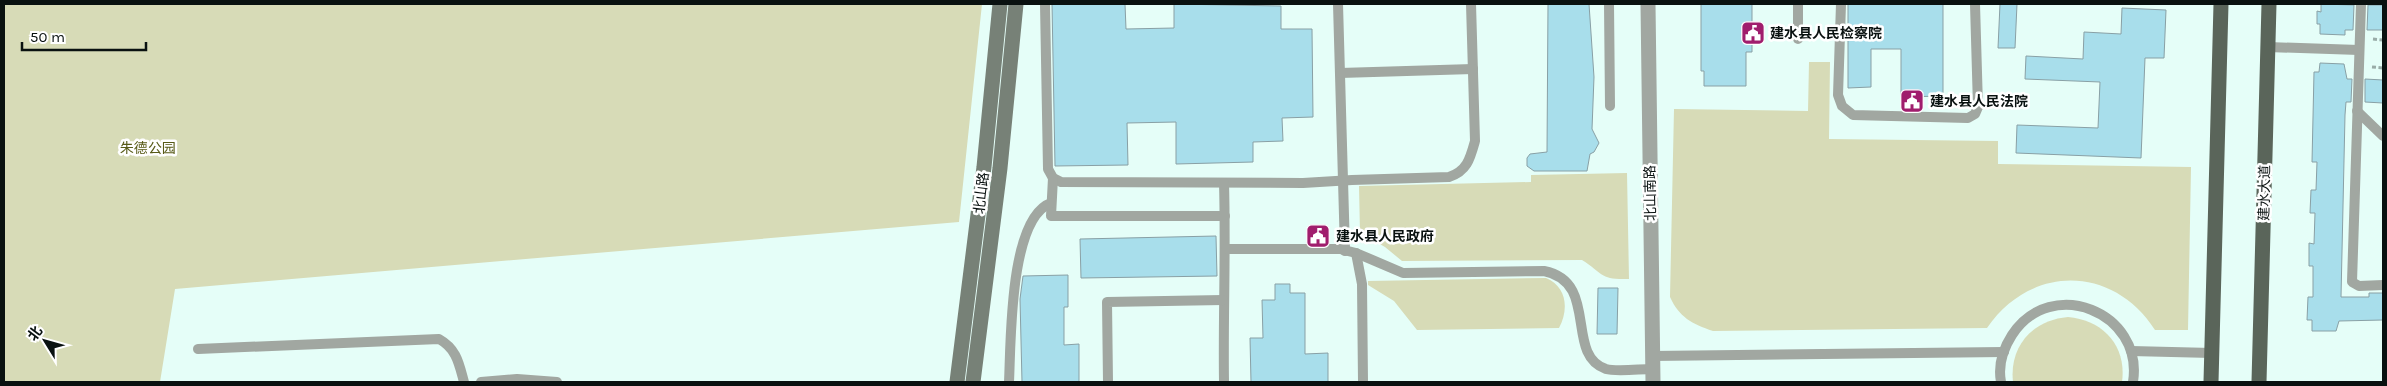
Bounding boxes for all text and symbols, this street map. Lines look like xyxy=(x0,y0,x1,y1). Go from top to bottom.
scale bar xyxy=(22,20,146,52)
public building icon: 建水县人民检察院 xyxy=(1740,20,1766,46)
place label: 建水县人民检察院 xyxy=(1770,25,1882,42)
text: 50 m xyxy=(30,28,65,46)
public building icon: 建水县人民法院 xyxy=(1899,88,1925,114)
place label: 建水县人民法院 xyxy=(1930,93,2028,110)
park label: 朱德公园 xyxy=(120,140,176,157)
street label: 北山南路 xyxy=(1642,165,1659,221)
street label: 建水大道 xyxy=(2256,165,2273,221)
street label: 北山路 xyxy=(971,171,992,215)
public building icon: 建水县人民政府 xyxy=(1305,223,1331,249)
place label: 建水县人民政府 xyxy=(1336,228,1434,245)
north arrow xyxy=(20,316,70,366)
text: 北 xyxy=(24,323,46,344)

